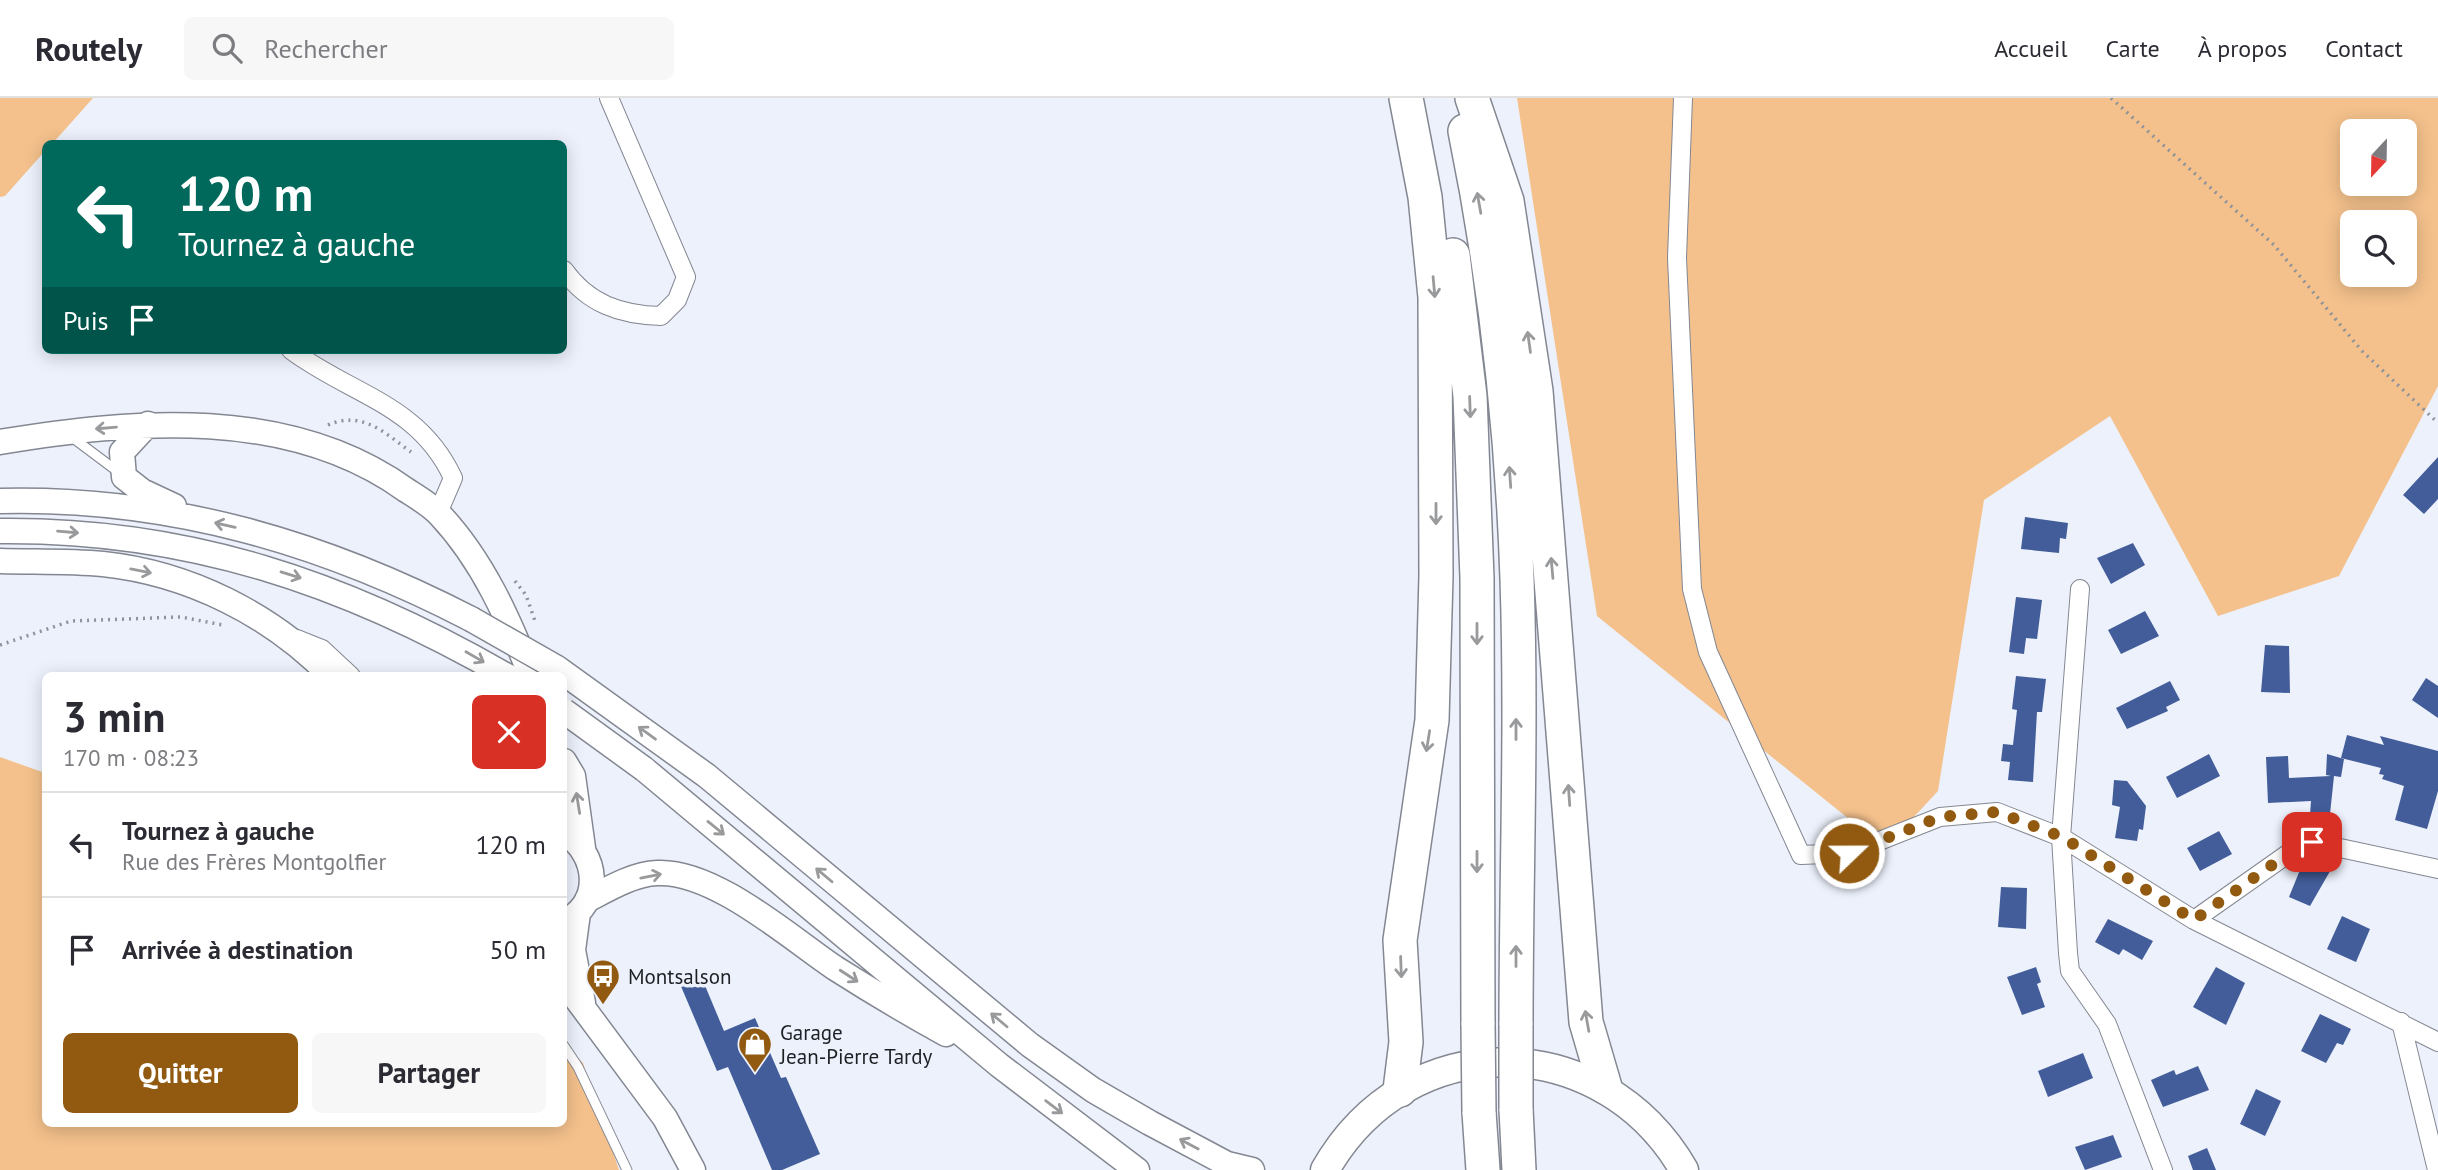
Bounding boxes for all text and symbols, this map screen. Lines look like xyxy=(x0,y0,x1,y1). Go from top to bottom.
search box xyxy=(184,17,674,80)
text: Routely xyxy=(35,27,142,70)
icon: search xyxy=(208,29,246,67)
text: Rechercher xyxy=(264,32,388,65)
text: Accueil xyxy=(1994,33,2068,64)
text: Carte xyxy=(2106,33,2160,64)
text: À propos xyxy=(2198,33,2287,64)
text: Contact xyxy=(2325,33,2403,64)
north arrow xyxy=(2340,119,2417,196)
map controls xyxy=(2340,119,2417,287)
text: 120 m xyxy=(178,161,313,225)
icon: left xyxy=(63,168,154,259)
one-way arrow xyxy=(1472,192,1485,215)
button: search xyxy=(2340,210,2417,287)
text: Tournez à gauche xyxy=(178,223,415,265)
one-way arrow xyxy=(1428,275,1441,297)
icon: arrive xyxy=(123,301,161,339)
text: Puis xyxy=(63,304,109,337)
one-way arrow xyxy=(1522,331,1535,354)
one-way arrow xyxy=(1464,395,1477,418)
one-way arrow xyxy=(95,422,118,435)
one-way arrow xyxy=(1504,466,1517,489)
one-way arrow xyxy=(1429,502,1443,525)
one-way arrow xyxy=(214,517,237,531)
one-way arrow xyxy=(56,525,79,538)
one-way arrow xyxy=(1545,557,1558,580)
one-way arrow xyxy=(129,565,152,579)
one-way arrow xyxy=(280,569,302,582)
one-way arrow xyxy=(1470,623,1484,646)
one-way arrow xyxy=(464,650,484,664)
text: 3 min xyxy=(63,689,165,744)
button: close xyxy=(472,695,546,769)
one-way arrow xyxy=(1509,718,1523,741)
one-way arrow xyxy=(638,725,656,740)
one-way arrow xyxy=(1422,729,1435,752)
text: 170 m · 08:23 xyxy=(63,743,199,772)
one-way arrow xyxy=(1562,784,1575,807)
one-way arrow xyxy=(571,792,584,815)
pin xyxy=(2282,812,2342,872)
text: Tournez à gauche xyxy=(122,814,314,847)
position arrow xyxy=(1812,816,1886,890)
one-way arrow xyxy=(706,820,724,836)
icon: arrive xyxy=(2293,823,2331,861)
icon: left xyxy=(63,826,101,864)
text: 120 m xyxy=(475,828,546,861)
text: Rue des Frères Montgolfier xyxy=(122,847,386,876)
one-way arrow xyxy=(1470,850,1484,873)
one-way arrow xyxy=(815,867,833,883)
one-way arrow xyxy=(639,868,661,881)
icon: arrive xyxy=(63,931,101,969)
text: Arrivée à destination xyxy=(122,933,353,966)
text: 50 m xyxy=(490,933,546,966)
one-way arrow xyxy=(1509,945,1523,968)
one-way arrow xyxy=(1395,955,1408,978)
bus stop icon: Montsalson xyxy=(584,957,622,1006)
place label: Montsalson xyxy=(628,963,731,990)
one-way arrow xyxy=(838,970,858,984)
one-way arrow xyxy=(1580,1010,1593,1033)
one-way arrow xyxy=(991,1012,1009,1028)
place label: Garage Jean-Pierre Tardy xyxy=(779,1019,932,1070)
shop icon: Garage Jean-Pierre Tardy xyxy=(736,1025,774,1074)
button: Quitter xyxy=(63,1033,298,1113)
button: Partager xyxy=(312,1033,546,1113)
one-way arrow xyxy=(1044,1099,1063,1114)
one-way arrow xyxy=(1179,1137,1200,1150)

